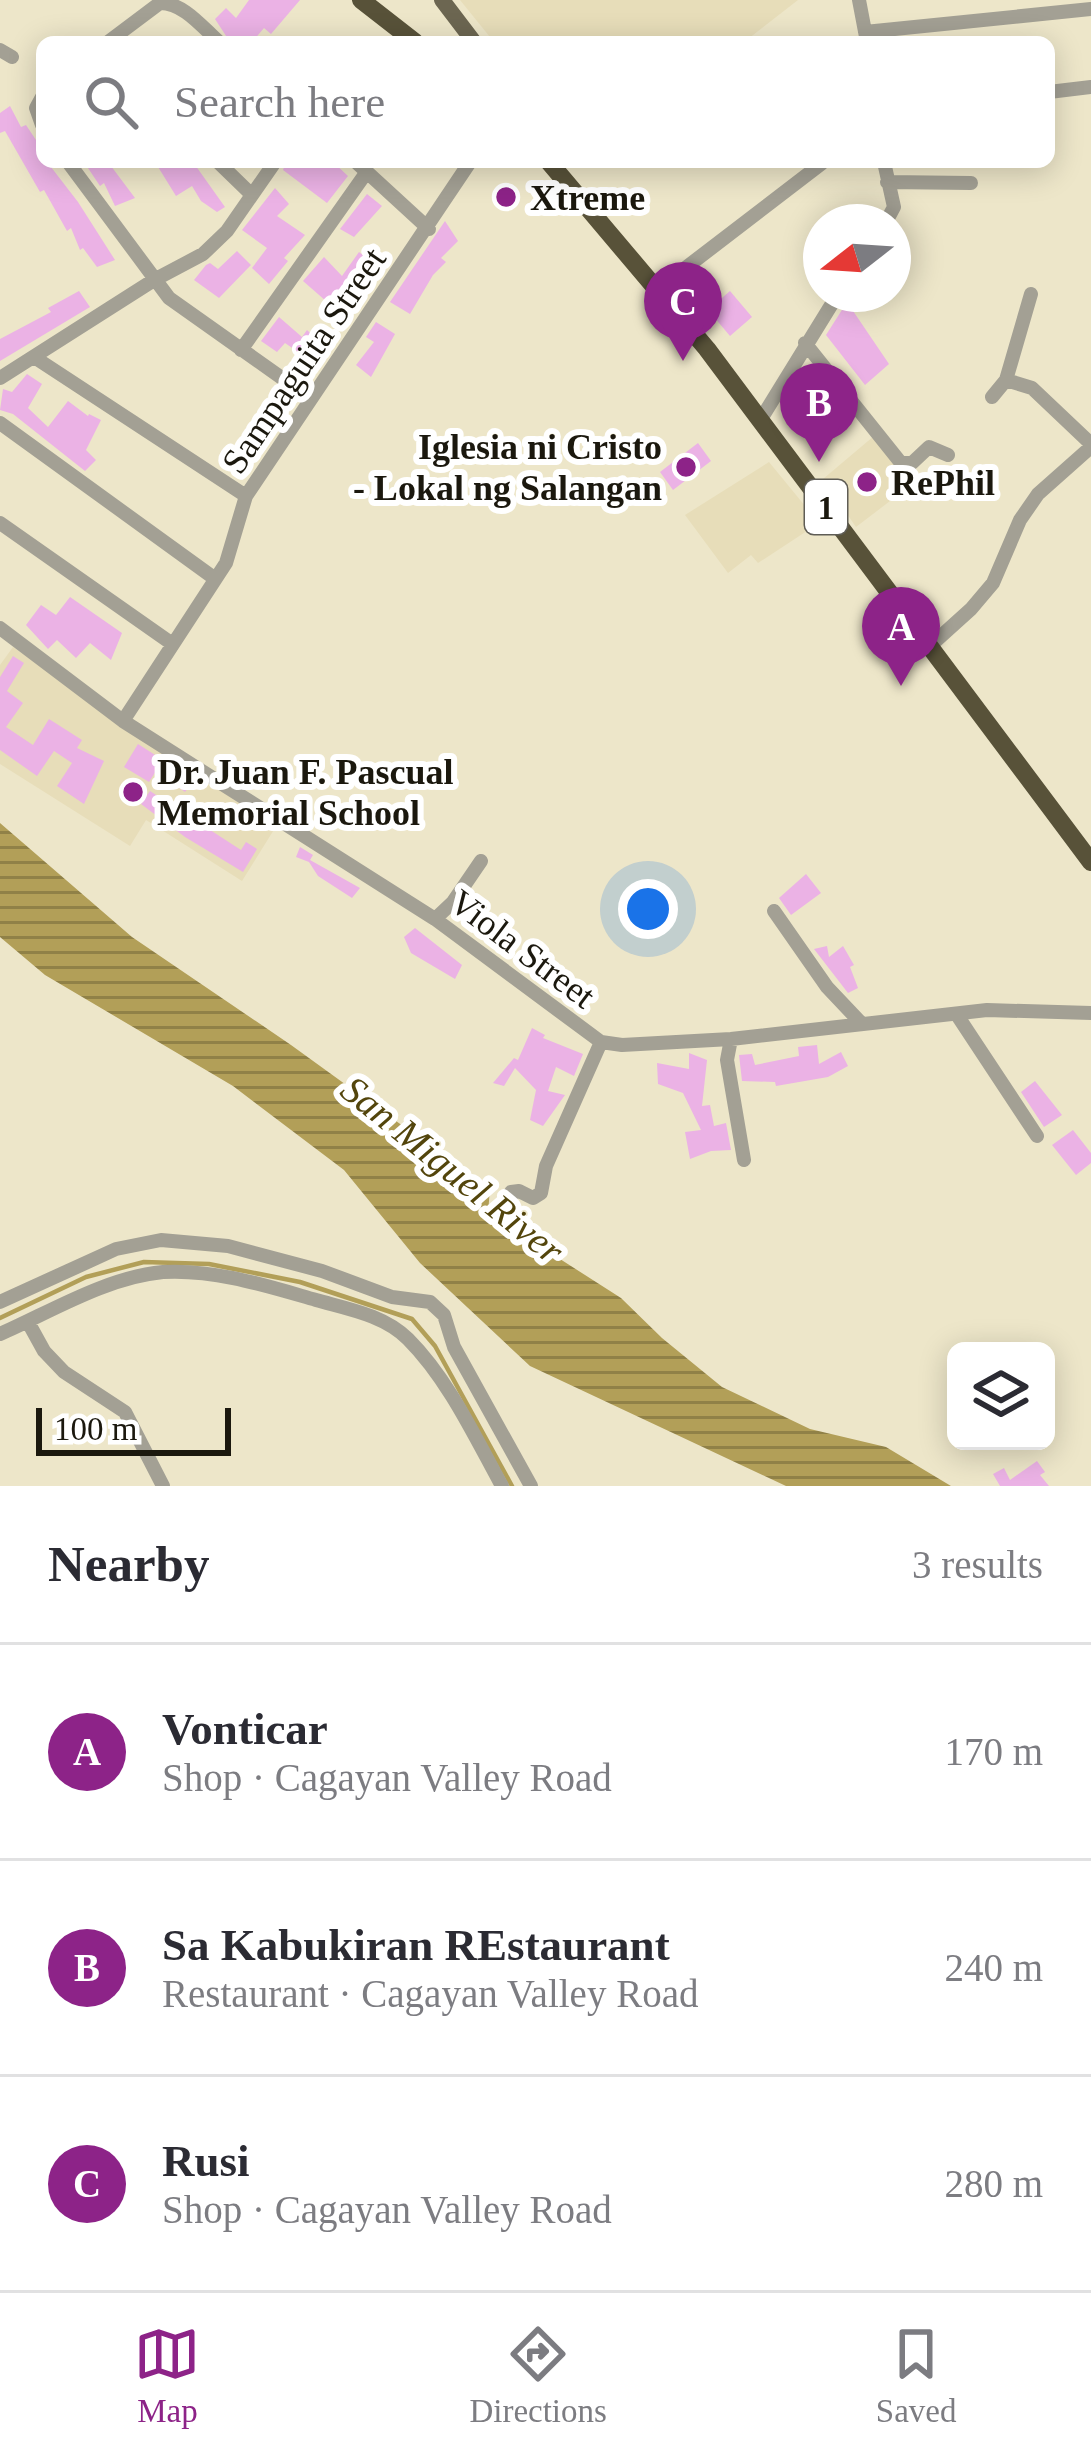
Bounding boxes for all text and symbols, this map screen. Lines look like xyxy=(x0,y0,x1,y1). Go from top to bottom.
search box xyxy=(36,36,1055,168)
icon: search xyxy=(78,69,144,135)
text: Search here xyxy=(174,77,385,127)
place label: Xtreme xyxy=(530,178,645,218)
marker: Xtreme xyxy=(493,184,519,210)
north arrow xyxy=(803,204,911,312)
street label: Sampaguita Street xyxy=(214,240,394,481)
pin: C xyxy=(644,262,722,361)
pin: B xyxy=(780,363,858,462)
place label: Iglesia ni Cristo - Lokal ng Salangan xyxy=(353,427,662,508)
marker: Iglesia ni Cristo - Lokal ng Salangan xyxy=(673,454,699,480)
place label: RePhil xyxy=(891,463,995,503)
marker: RePhil xyxy=(854,469,880,495)
road number: 1 xyxy=(805,480,847,534)
pin: A xyxy=(862,587,940,686)
place label: Dr. Juan F. Pascual Memorial School xyxy=(157,752,453,833)
marker: Dr. Juan F. Pascual Memorial School xyxy=(120,779,146,805)
your location xyxy=(618,879,678,939)
street label: Viola Street xyxy=(442,881,603,1016)
water label: San Miguel River xyxy=(332,1067,573,1273)
map controls xyxy=(947,1342,1055,1450)
button: layers xyxy=(947,1342,1055,1450)
scale bar xyxy=(36,1402,231,1455)
text: 100 m xyxy=(54,1411,137,1447)
text: Nearby xyxy=(48,1536,209,1592)
text: 3 results xyxy=(912,1543,1043,1586)
text: Vonticar xyxy=(162,1704,328,1754)
text: A xyxy=(73,1730,101,1773)
text: 170 m xyxy=(944,1730,1043,1773)
text: Shop · Cagayan Valley Road xyxy=(162,1756,612,1799)
text: Sa Kabukiran REstaurant xyxy=(162,1920,670,1970)
text: B xyxy=(74,1946,100,1989)
text: 240 m xyxy=(944,1946,1043,1989)
text: Restaurant · Cagayan Valley Road xyxy=(162,1972,698,2015)
text: Rusi xyxy=(162,2136,250,2186)
text: C xyxy=(73,2162,101,2205)
text: 280 m xyxy=(944,2162,1043,2205)
text: Shop · Cagayan Valley Road xyxy=(162,2188,612,2231)
tab: Map xyxy=(134,2321,200,2430)
tab: Directions xyxy=(469,2321,607,2430)
tab: Saved xyxy=(876,2321,957,2430)

